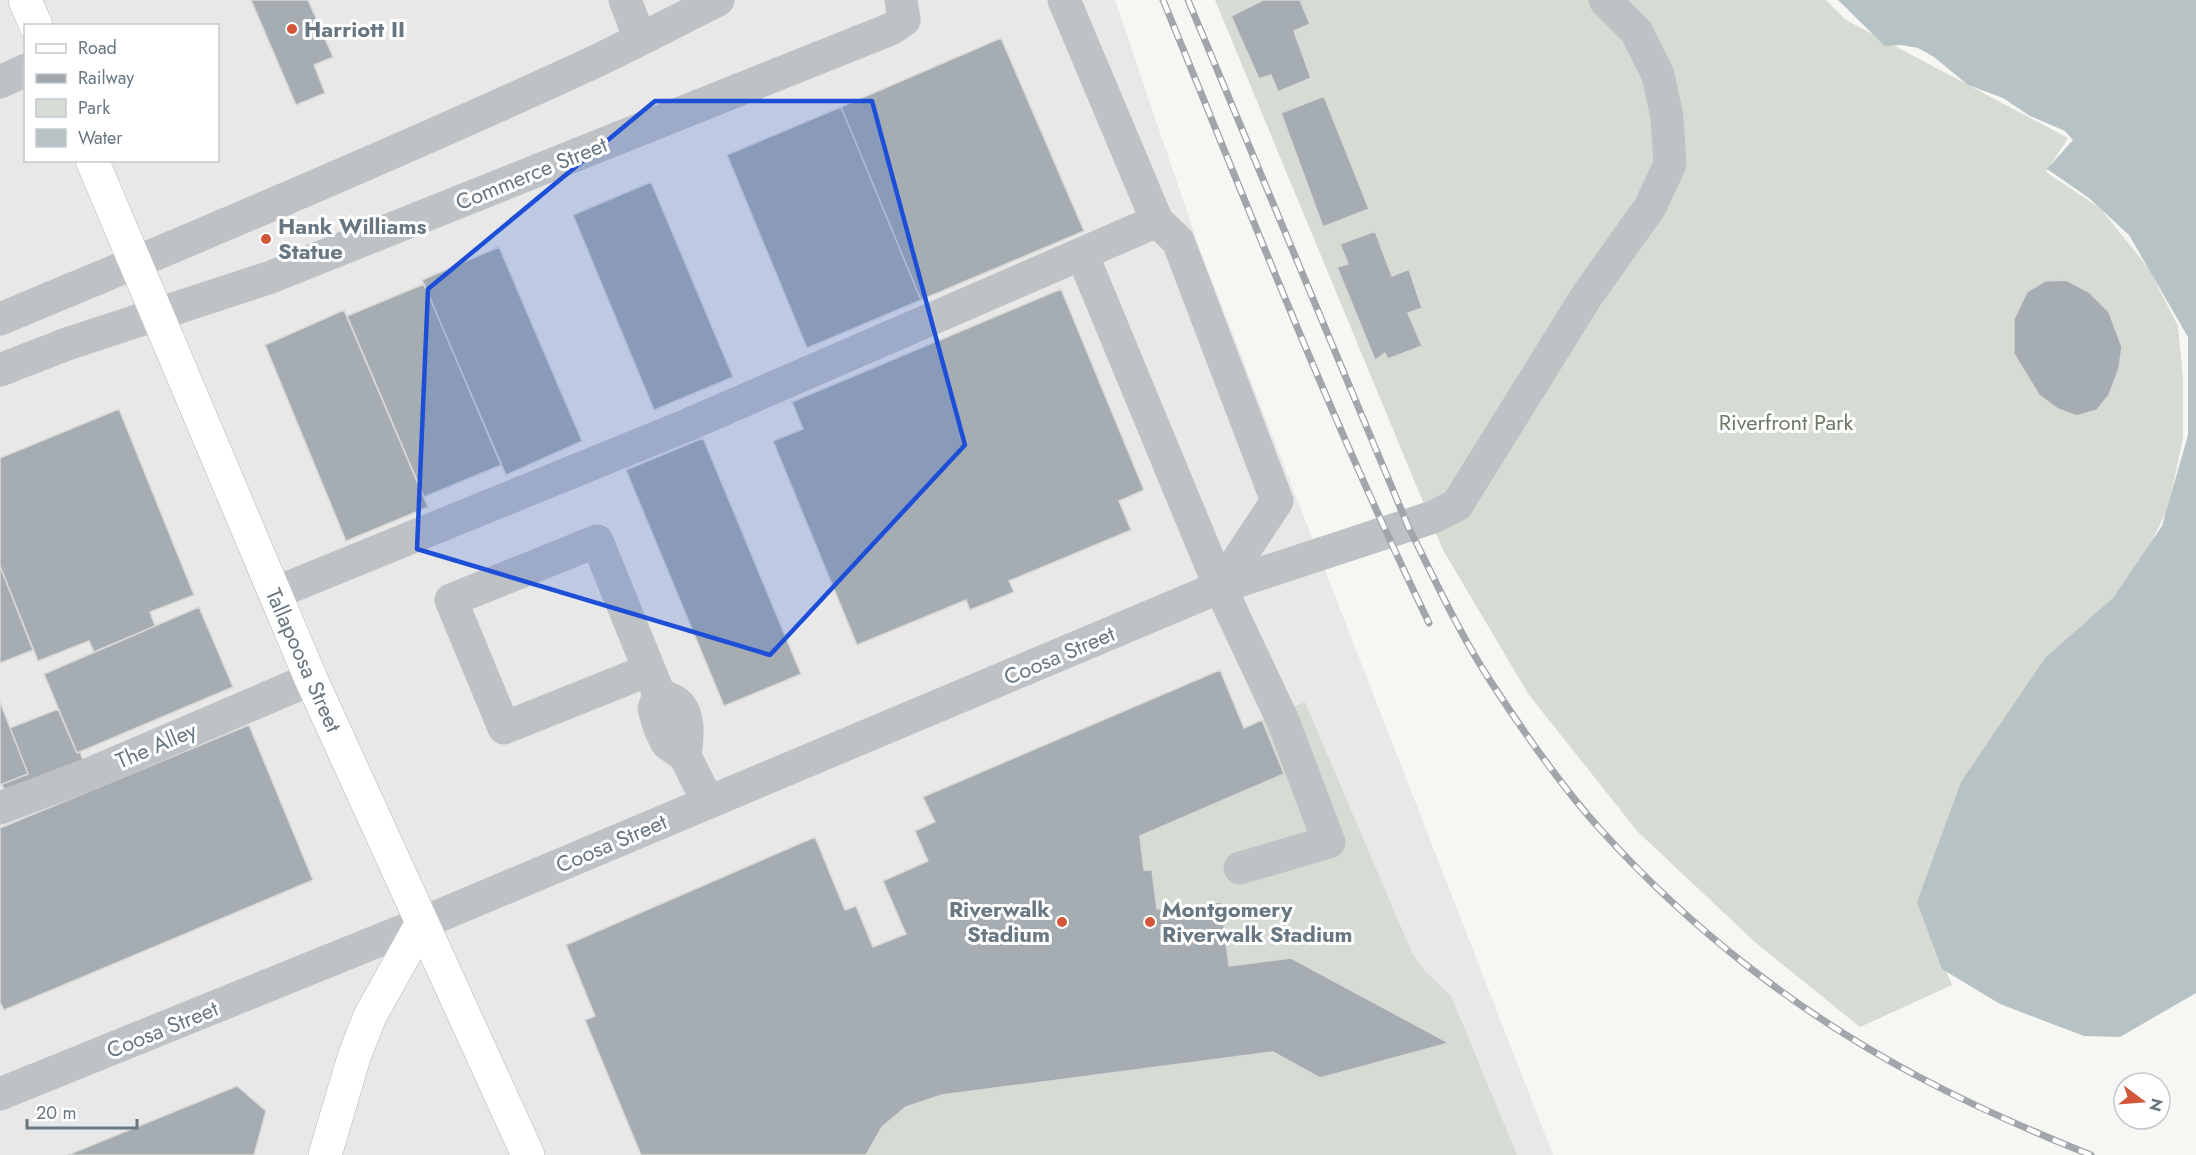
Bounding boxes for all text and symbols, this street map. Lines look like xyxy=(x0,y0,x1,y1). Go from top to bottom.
place label: Harriott II xyxy=(304,13,405,45)
marker: Harriott II xyxy=(285,22,299,36)
legend xyxy=(24,24,219,162)
text: Road xyxy=(78,35,117,61)
text: Railway xyxy=(78,65,134,91)
text: Park xyxy=(78,95,110,121)
text: Water xyxy=(78,125,123,151)
street label: Commerce Street xyxy=(450,128,612,218)
place label: Hank Williams Statue xyxy=(278,210,426,267)
marker: Hank Williams Statue xyxy=(259,232,273,246)
park label: Riverfront Park xyxy=(1719,406,1854,438)
street label: Tallapoosa Street xyxy=(258,583,350,738)
street label: Coosa Street xyxy=(999,617,1120,693)
street label: The Alley xyxy=(111,714,202,776)
street label: Coosa Street xyxy=(551,805,672,881)
place label: Riverwalk Stadium xyxy=(949,893,1050,950)
place label: Montgomery Riverwalk Stadium xyxy=(1162,893,1353,950)
marker: Riverwalk Stadium xyxy=(1055,915,1069,929)
marker: Montgomery Riverwalk Stadium xyxy=(1143,915,1157,929)
street label: Coosa Street xyxy=(101,992,223,1066)
north arrow xyxy=(2112,1071,2172,1131)
scale bar xyxy=(27,1092,136,1130)
text: N xyxy=(2143,1096,2169,1114)
text: 20 m xyxy=(36,1100,76,1126)

